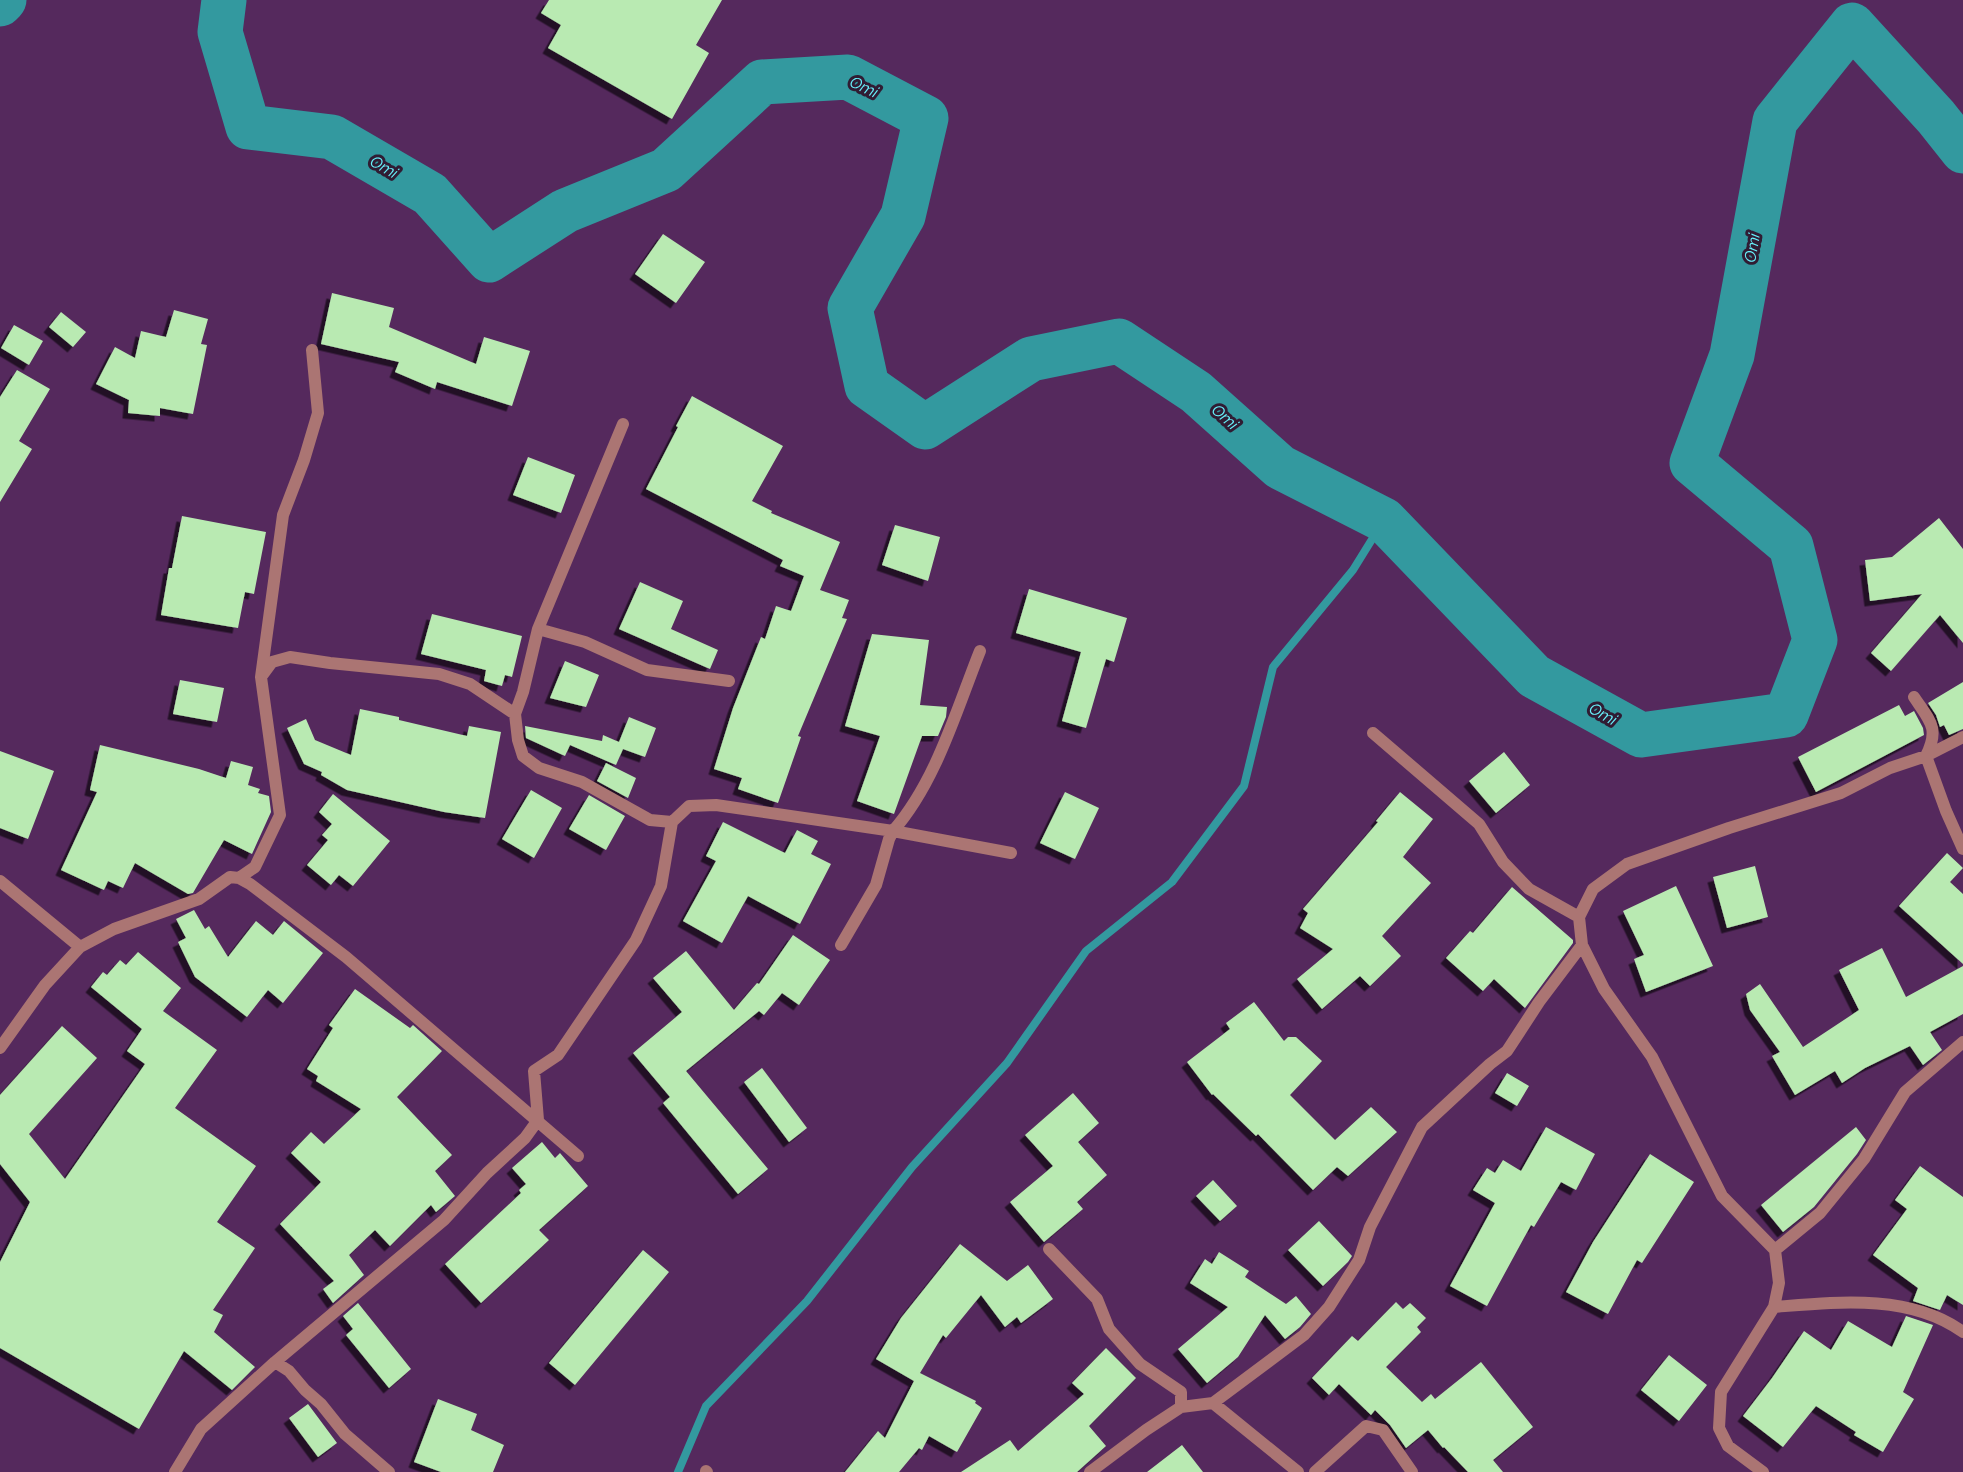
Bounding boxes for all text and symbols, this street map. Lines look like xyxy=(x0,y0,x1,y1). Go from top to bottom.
water label: Omi xyxy=(847,72,882,102)
water label: Omi xyxy=(367,152,402,183)
water label: Omi xyxy=(1740,231,1764,264)
water label: Omi xyxy=(1208,400,1243,434)
water label: Omi xyxy=(1586,699,1621,730)

